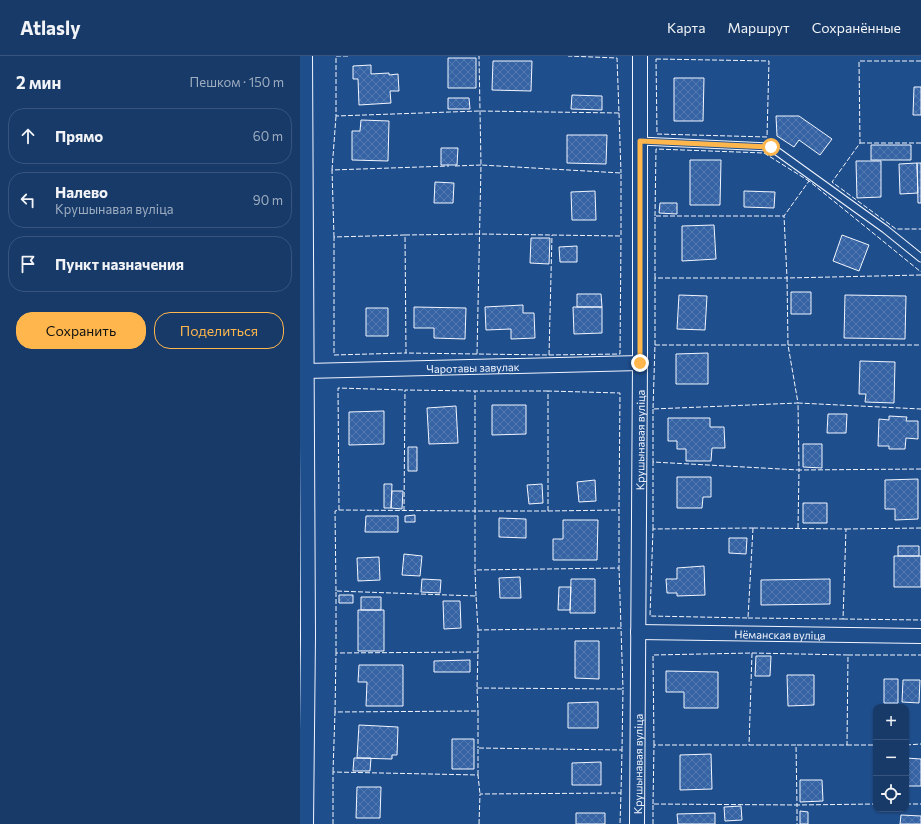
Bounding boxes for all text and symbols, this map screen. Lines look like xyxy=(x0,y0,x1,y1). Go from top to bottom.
text: Atlasly xyxy=(20,16,81,39)
text: Карта xyxy=(667,19,705,36)
text: Маршрут xyxy=(727,19,790,36)
text: Сохранённые xyxy=(812,19,901,36)
text: 2 мин xyxy=(16,72,61,93)
text: Пешком · 150 m xyxy=(190,74,284,90)
icon: ahead xyxy=(17,125,39,147)
text: Прямо xyxy=(55,127,103,145)
text: 60 m xyxy=(253,128,283,144)
route start xyxy=(762,138,780,156)
text: Налево xyxy=(55,183,108,201)
icon: left xyxy=(17,189,39,211)
text: 90 m xyxy=(253,192,283,208)
text: Крушынавая вуліца xyxy=(55,201,174,217)
icon: arrive xyxy=(17,253,39,275)
text: Пункт назначения xyxy=(55,255,184,273)
button: Сохранить xyxy=(16,312,146,349)
button: Поделиться xyxy=(154,312,284,349)
route end xyxy=(631,354,649,372)
street label: Чаротавы завулак xyxy=(426,359,520,375)
street label: Крушынавая вуліца xyxy=(633,390,646,490)
street label: Нёманская вуліца xyxy=(734,627,826,641)
map controls xyxy=(873,704,909,812)
button: + xyxy=(873,704,909,740)
street label: Крушынавая вуліца xyxy=(631,714,644,814)
button: − xyxy=(873,740,909,776)
button: locate xyxy=(873,776,909,812)

